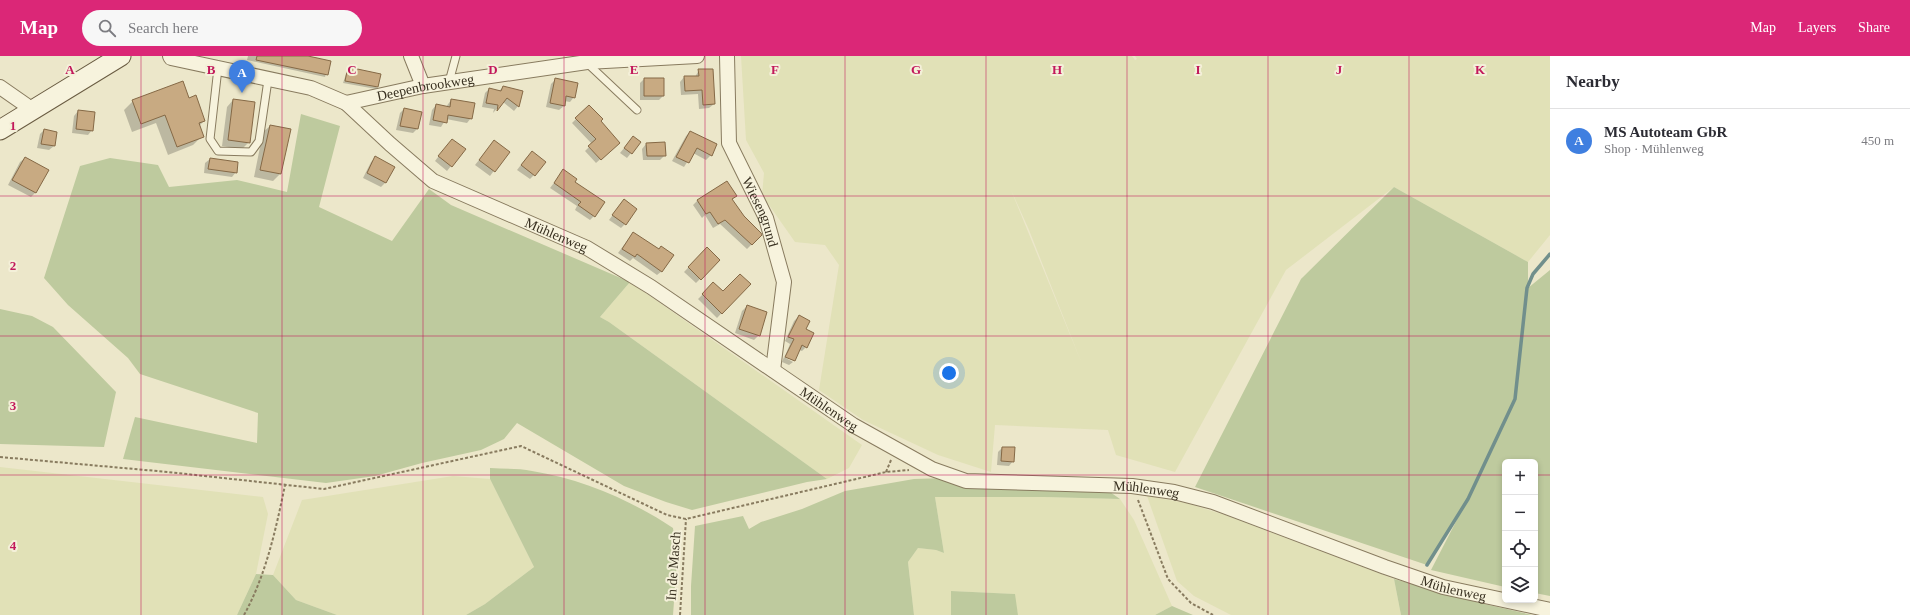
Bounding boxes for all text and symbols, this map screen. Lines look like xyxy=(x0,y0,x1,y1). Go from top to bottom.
search box xyxy=(82,10,362,46)
text: Map xyxy=(20,17,58,38)
icon: search xyxy=(96,17,118,39)
text: Search here xyxy=(128,20,198,36)
text: Map xyxy=(1750,20,1776,35)
text: Layers xyxy=(1798,20,1836,35)
text: Share xyxy=(1858,20,1890,35)
pin: A xyxy=(229,60,255,93)
text: A xyxy=(65,62,75,77)
text: B xyxy=(207,62,216,77)
text: C xyxy=(347,62,357,77)
text: D xyxy=(488,62,498,77)
text: E xyxy=(630,62,638,77)
text: F xyxy=(771,62,779,77)
text: G xyxy=(911,62,921,77)
text: H xyxy=(1052,62,1062,77)
text: I xyxy=(1195,62,1201,77)
text: J xyxy=(1336,62,1343,77)
text: K xyxy=(1475,62,1486,77)
street label: Deepenbrookweg xyxy=(375,72,475,104)
text: Nearby xyxy=(1566,72,1620,91)
text: 1 xyxy=(10,118,16,133)
text: MS Autoteam GbR xyxy=(1604,124,1727,140)
text: A xyxy=(1574,133,1584,148)
text: 450 m xyxy=(1861,133,1894,148)
text: Shop · Mühlenweg xyxy=(1604,141,1704,156)
street label: Wiesengrund xyxy=(739,175,781,248)
street label: Mühlenweg xyxy=(523,215,590,255)
text: 2 xyxy=(10,258,16,273)
your location xyxy=(939,363,959,383)
street label: Mühlenweg xyxy=(797,384,860,434)
text: 3 xyxy=(10,398,17,413)
map controls xyxy=(1502,459,1538,603)
button: + xyxy=(1502,459,1538,495)
street label: Mühlenweg xyxy=(1113,478,1181,501)
button: − xyxy=(1502,495,1538,531)
street label: In de Masch xyxy=(664,531,683,601)
button: locate xyxy=(1502,531,1538,567)
text: 4 xyxy=(10,538,17,553)
button: layers xyxy=(1502,567,1538,603)
street label: Mühlenweg xyxy=(1419,573,1488,604)

